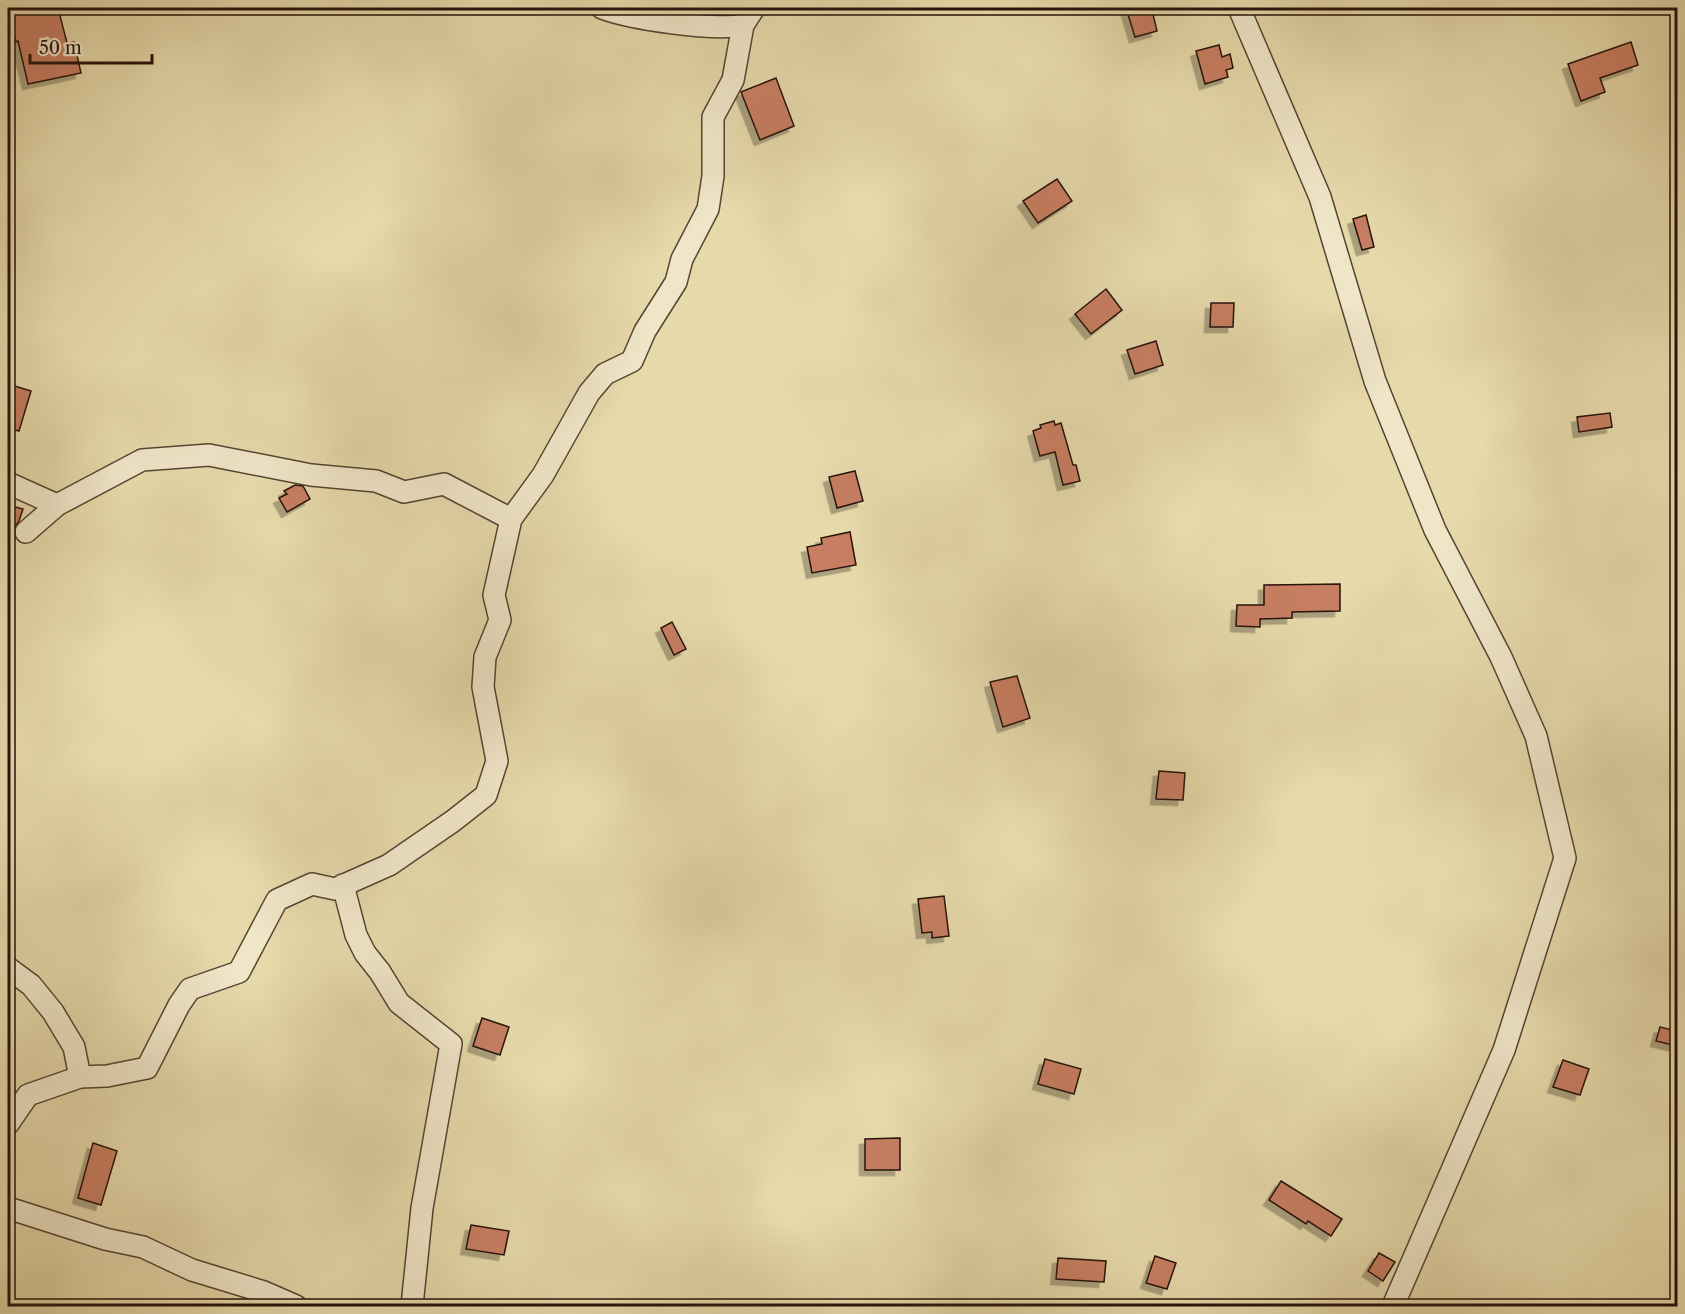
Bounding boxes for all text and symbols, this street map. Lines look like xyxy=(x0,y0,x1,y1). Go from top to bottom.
scale bar xyxy=(30,27,152,65)
text: 50 m xyxy=(39,37,82,59)

